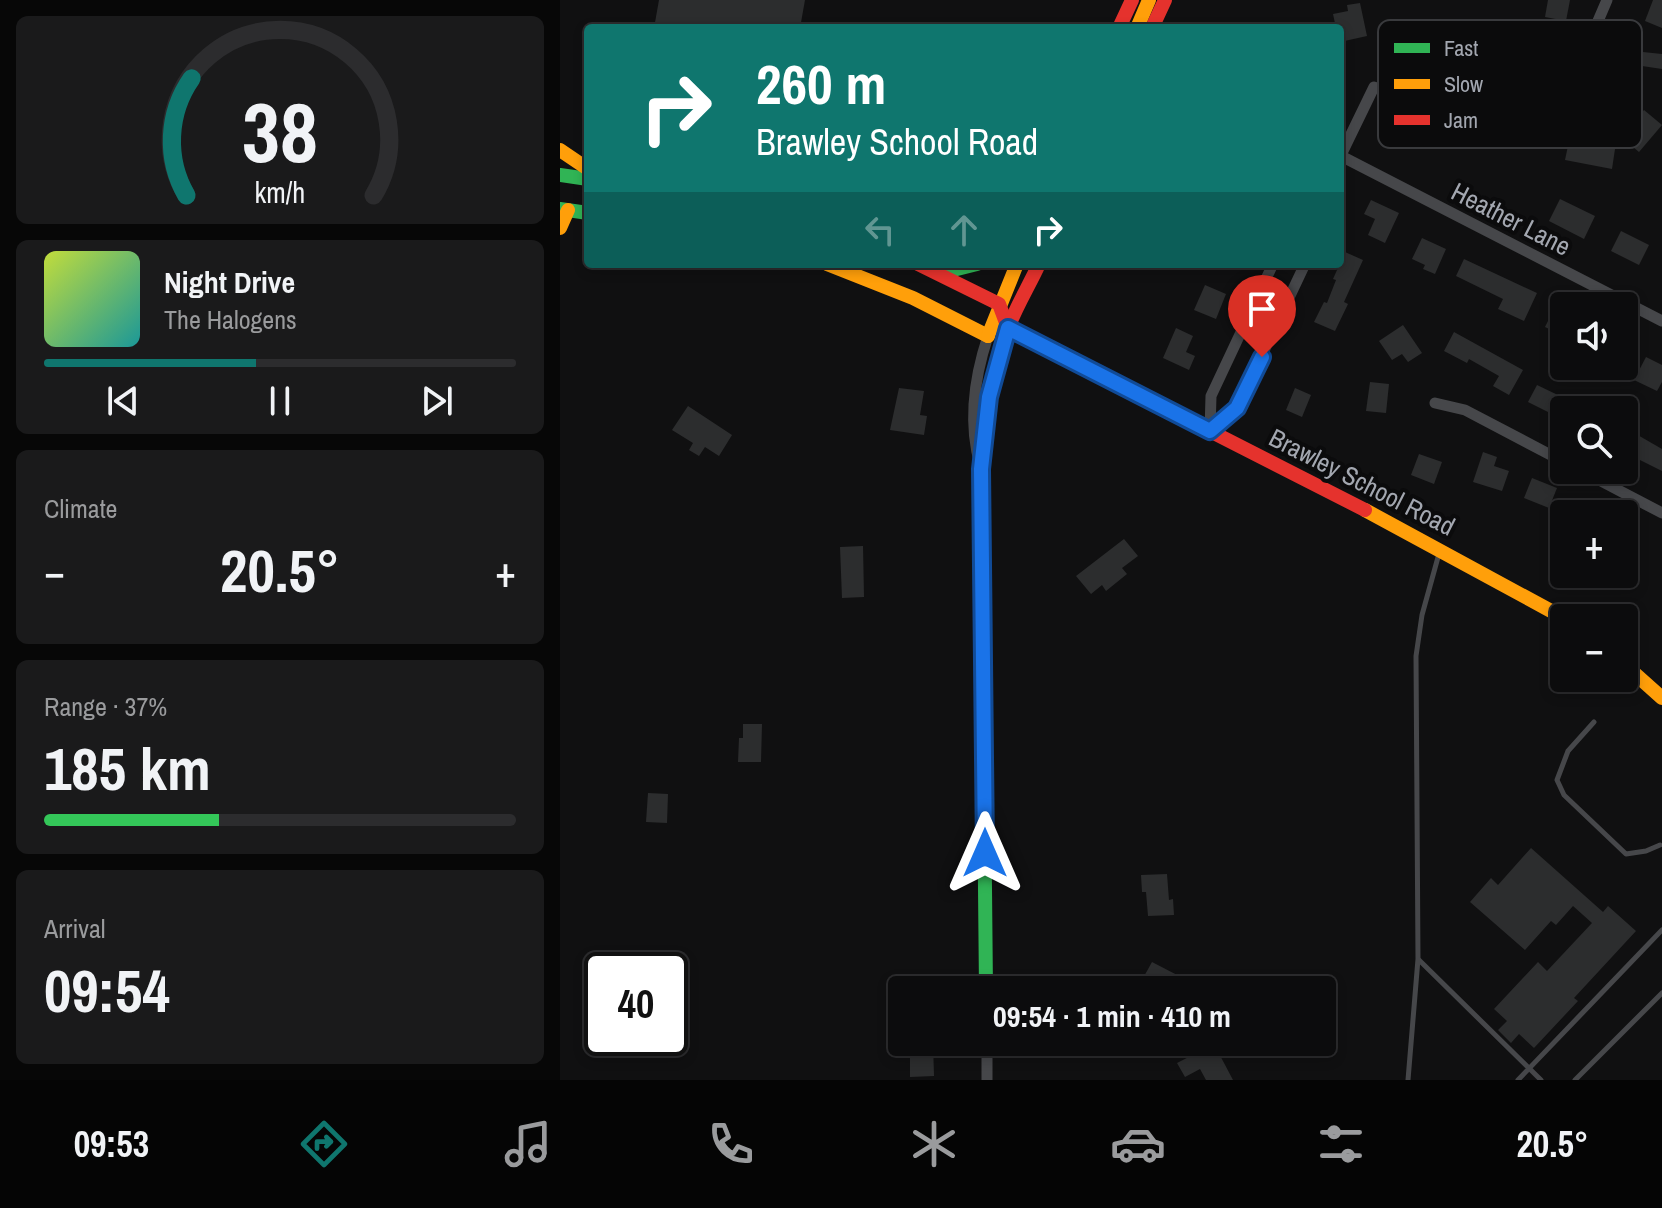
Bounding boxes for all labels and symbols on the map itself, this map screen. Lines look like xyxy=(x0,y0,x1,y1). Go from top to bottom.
legend xyxy=(1378,20,1642,148)
text: Fast xyxy=(1444,33,1478,63)
text: Slow xyxy=(1444,69,1483,99)
text: Jam xyxy=(1444,105,1478,135)
street label: Heather Lane xyxy=(1446,174,1577,263)
pin xyxy=(1228,275,1296,357)
street label: Brawley School Road xyxy=(1263,420,1461,543)
position arrow xyxy=(943,811,1027,895)
speed limit sign: 40 xyxy=(584,952,688,1056)

